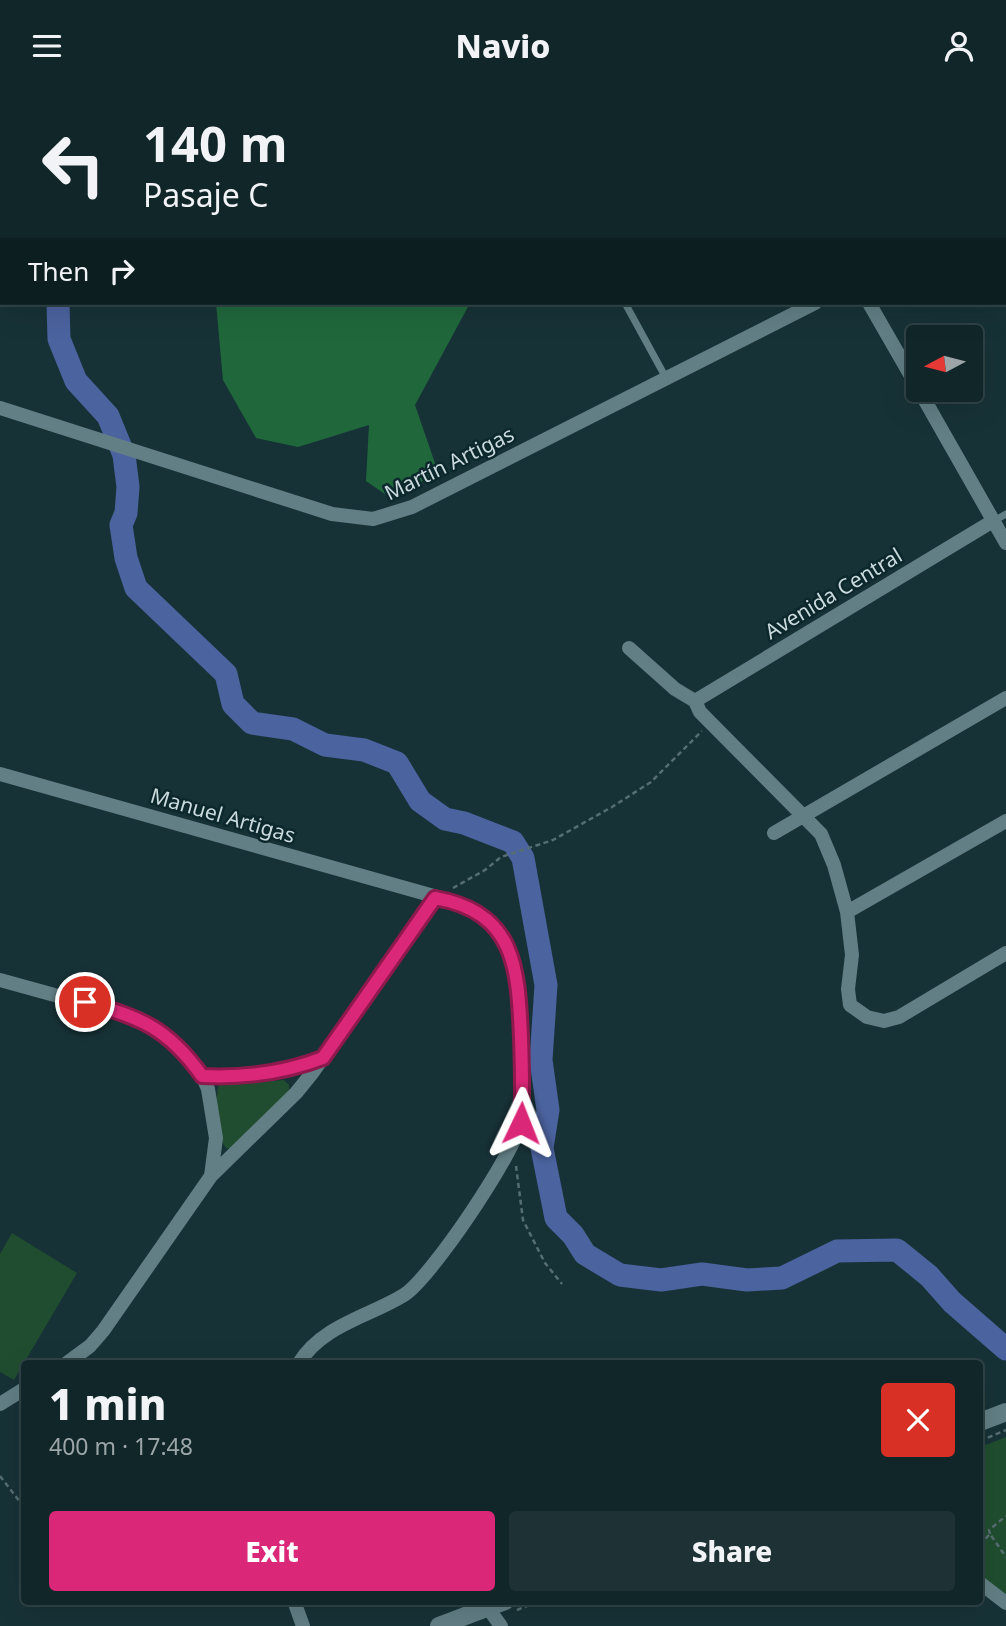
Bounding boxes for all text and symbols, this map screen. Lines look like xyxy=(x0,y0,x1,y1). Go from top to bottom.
text: Navio xyxy=(456,24,550,67)
icon: menu xyxy=(28,27,66,65)
icon: person xyxy=(940,27,978,65)
text: 140 m xyxy=(143,110,288,176)
icon: left xyxy=(28,119,119,210)
text: Pasaje C xyxy=(143,173,268,216)
icon: right xyxy=(103,252,141,290)
text: Then xyxy=(28,253,89,289)
north arrow xyxy=(906,325,984,403)
map controls xyxy=(906,325,983,402)
street label: Martín Artigas xyxy=(380,420,518,506)
street label: Avenida Central xyxy=(759,541,907,645)
street label: Manuel Artigas xyxy=(147,781,299,849)
pin xyxy=(55,972,115,1032)
icon: arrive xyxy=(66,983,104,1021)
position arrow xyxy=(484,1086,558,1160)
text: 1 min xyxy=(49,1375,166,1432)
button: close xyxy=(881,1383,955,1457)
text: 400 m · 17:48 xyxy=(49,1430,193,1462)
button: Exit xyxy=(49,1511,495,1591)
button: Share xyxy=(509,1511,955,1591)

